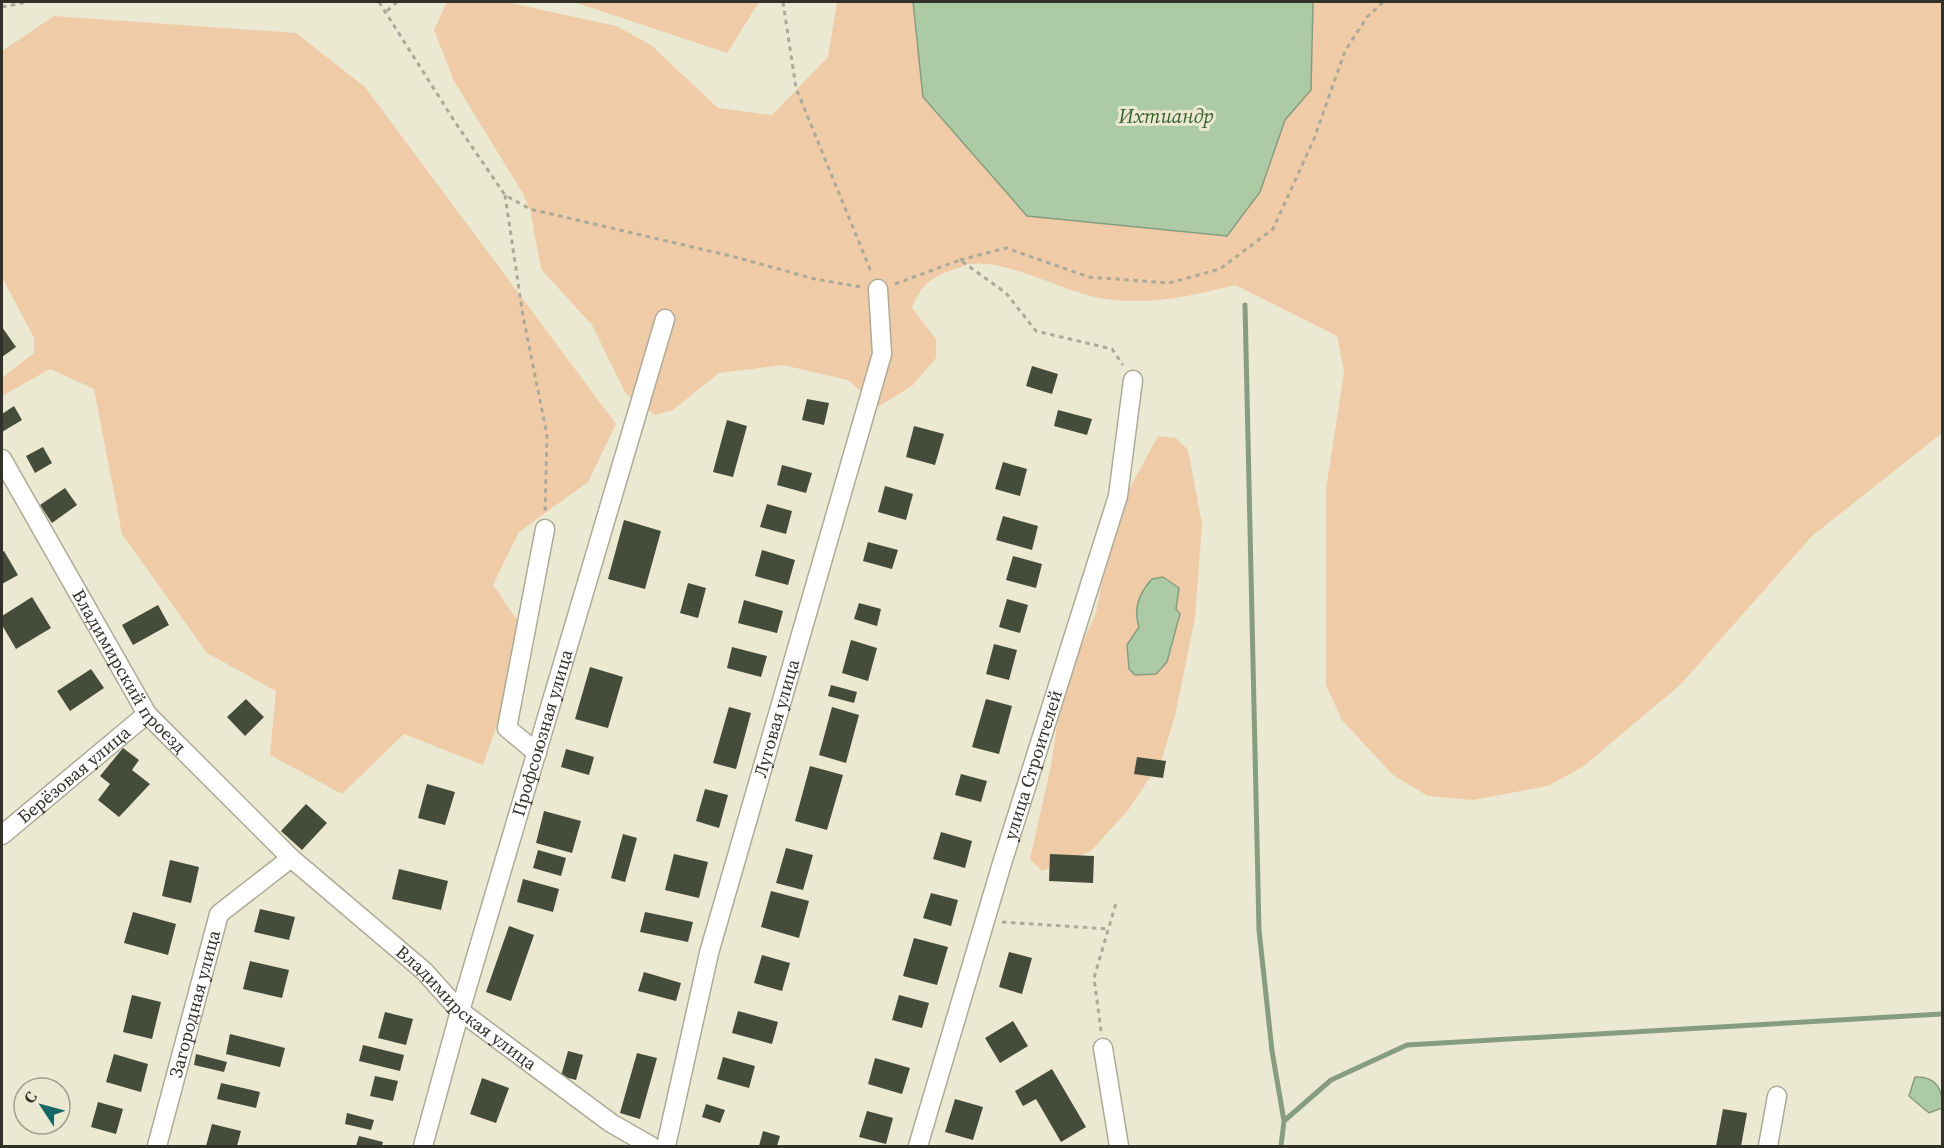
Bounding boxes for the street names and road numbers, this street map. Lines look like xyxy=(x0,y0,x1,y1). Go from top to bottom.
street label: Владимирский проезд xyxy=(67,584,192,759)
street label: Профсоюзная улица xyxy=(505,646,579,819)
street label: Луговая улица xyxy=(747,655,805,780)
street label: улица Строителей xyxy=(997,687,1068,843)
street label: Берёзовая улица xyxy=(12,719,136,829)
street label: Загородная улица xyxy=(163,926,226,1081)
street label: Владимирская улица xyxy=(391,939,543,1076)

